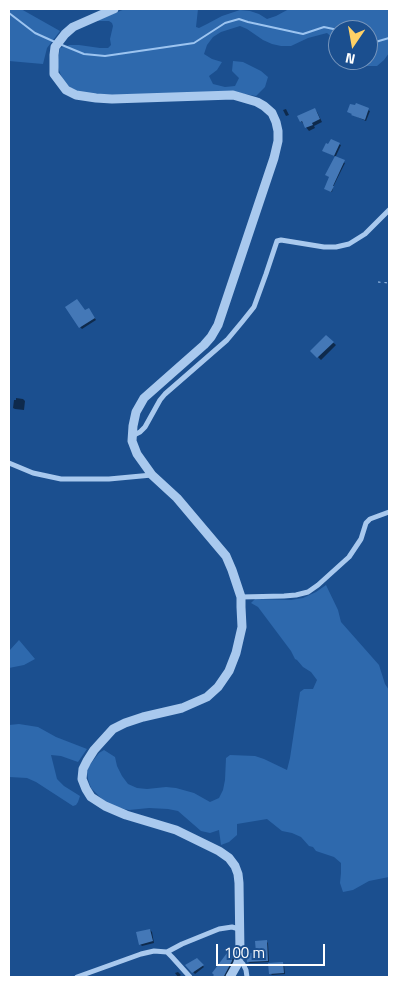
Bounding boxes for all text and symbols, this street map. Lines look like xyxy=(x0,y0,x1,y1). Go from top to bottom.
north arrow xyxy=(328,20,378,70)
text: N xyxy=(343,48,357,70)
scale bar xyxy=(218,934,327,966)
text: 100 m xyxy=(224,941,265,964)

